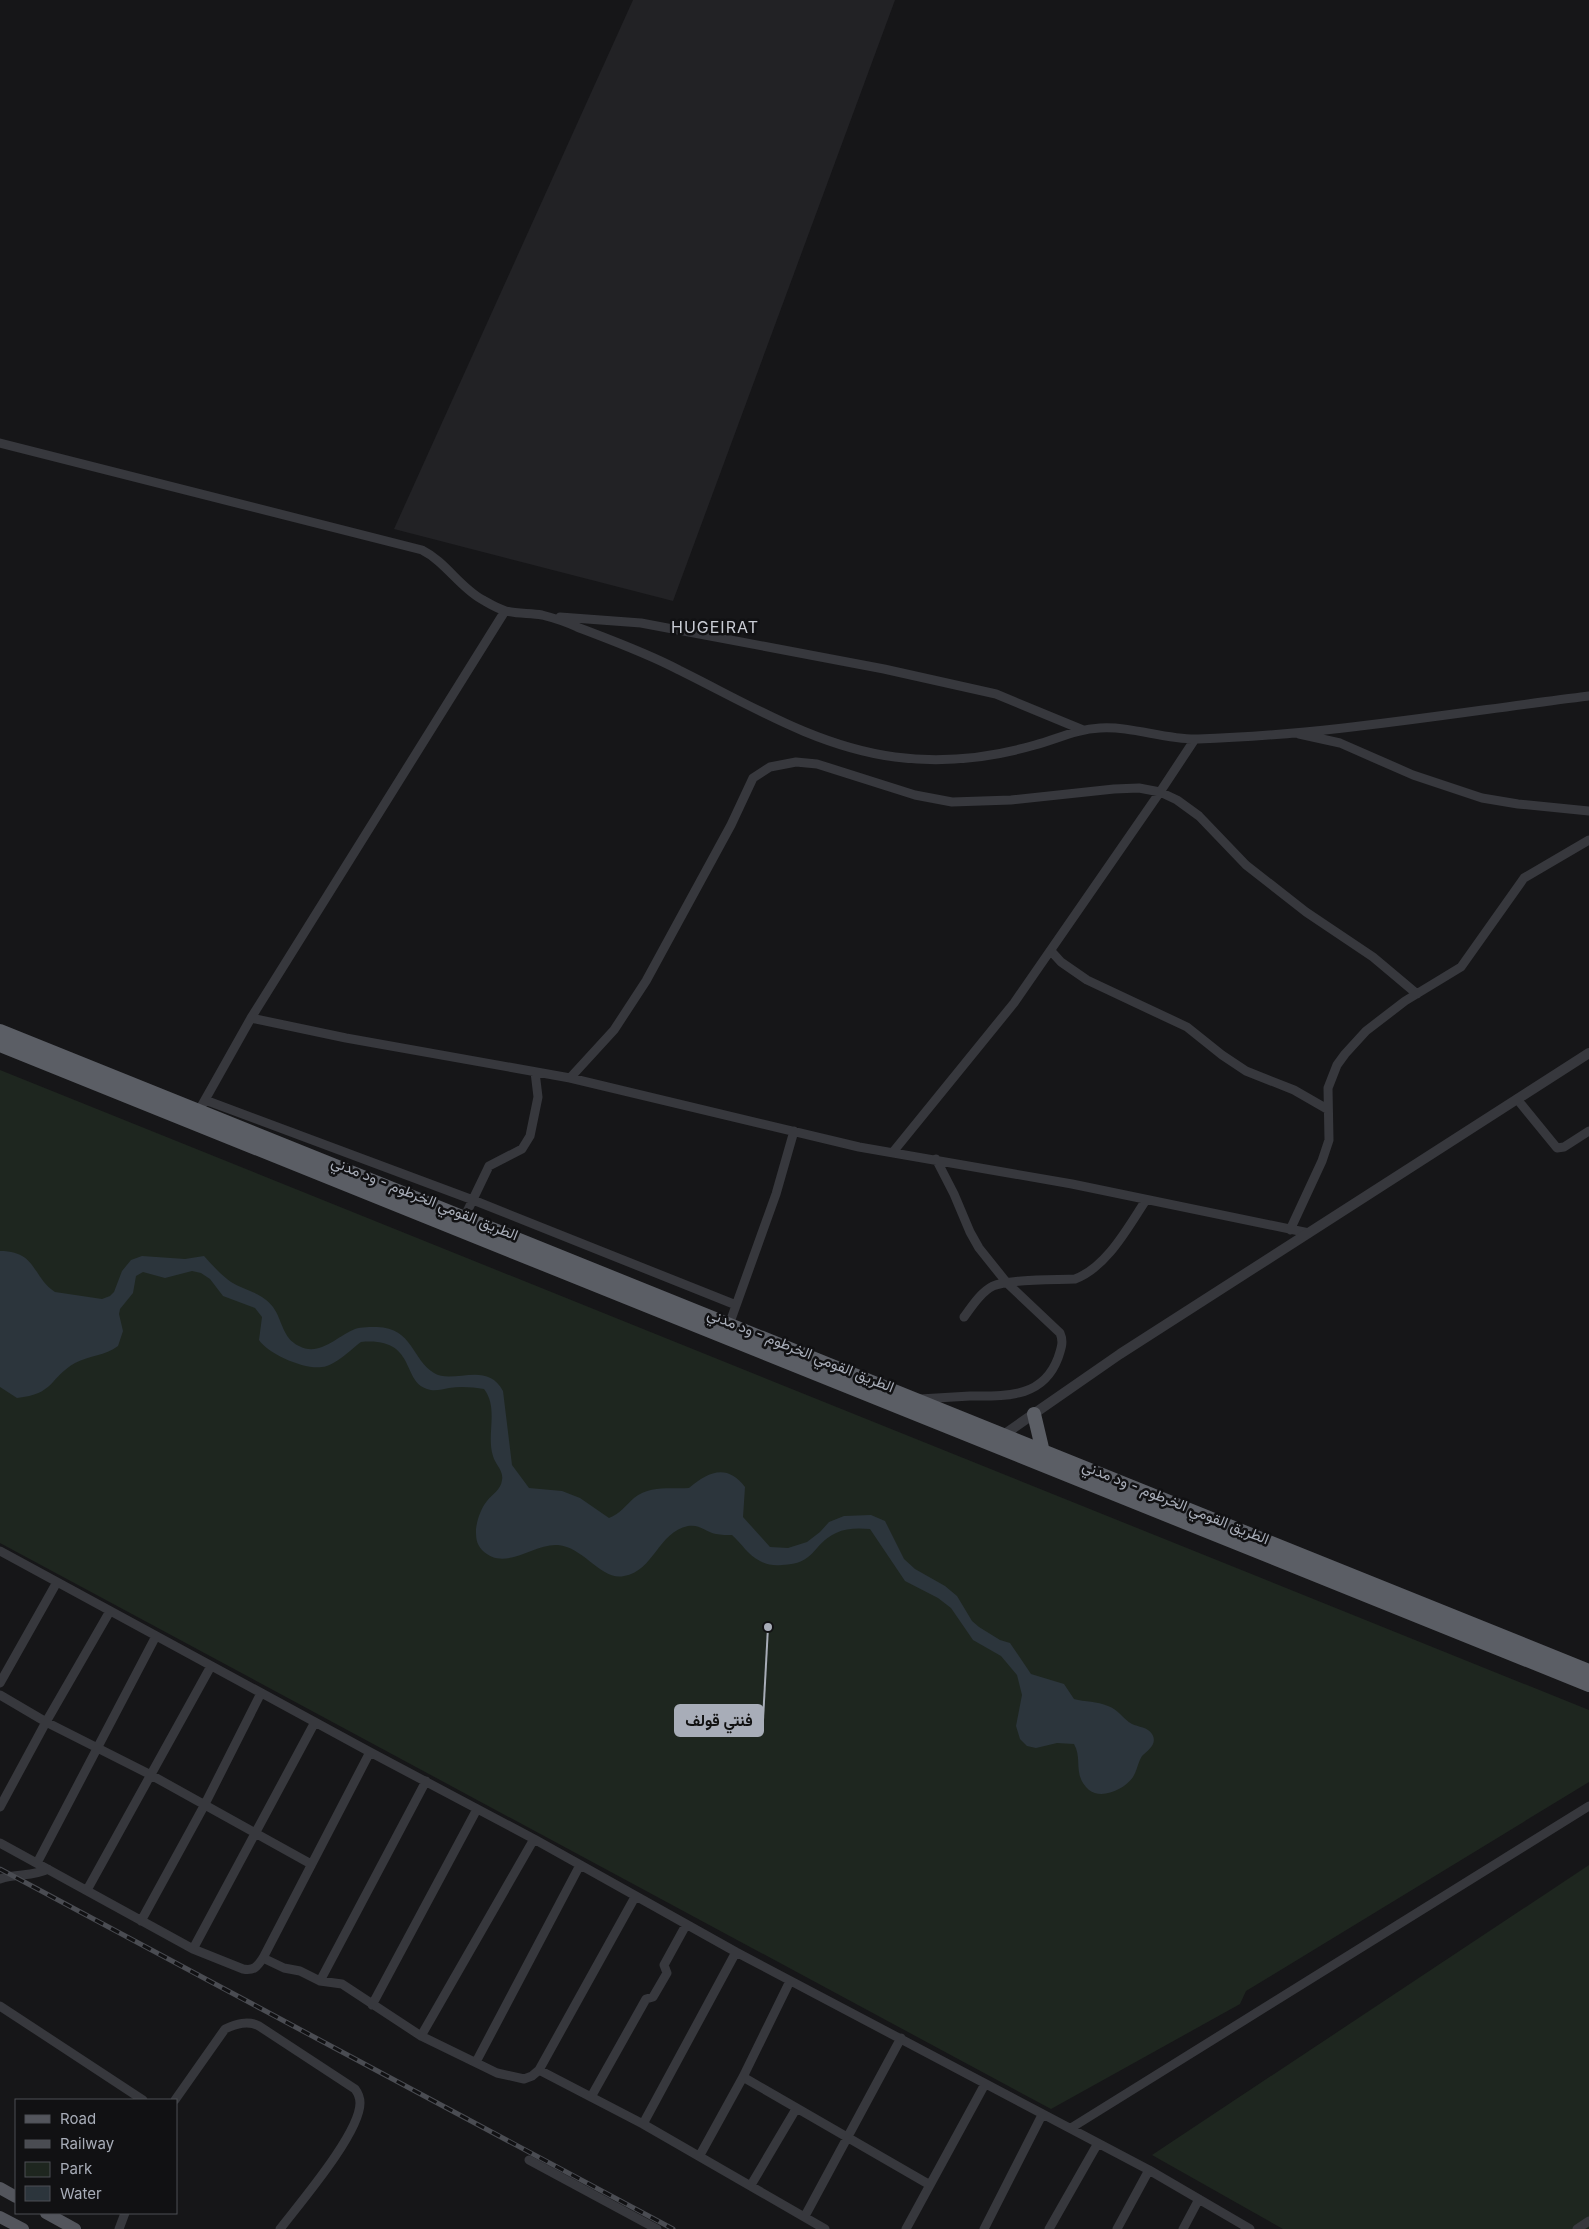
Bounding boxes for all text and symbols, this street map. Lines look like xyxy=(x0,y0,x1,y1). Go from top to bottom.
district label: HUGEIRAT xyxy=(671,617,759,637)
street label: الطريق القومي الخرطوم - ود مدني xyxy=(327,1152,521,1248)
street label: الطريق القومي الخرطوم - ود مدني xyxy=(703,1304,897,1400)
street label: الطريق القومي الخرطوم - ود مدني xyxy=(1078,1456,1272,1552)
callout: فنتي قولف xyxy=(675,1705,763,1736)
text: فنتي قولف xyxy=(685,1710,753,1734)
legend xyxy=(15,2099,178,2214)
text: Road xyxy=(60,2109,96,2128)
text: Railway xyxy=(60,2134,115,2153)
text: Park xyxy=(60,2159,93,2178)
text: Water xyxy=(60,2184,102,2203)

